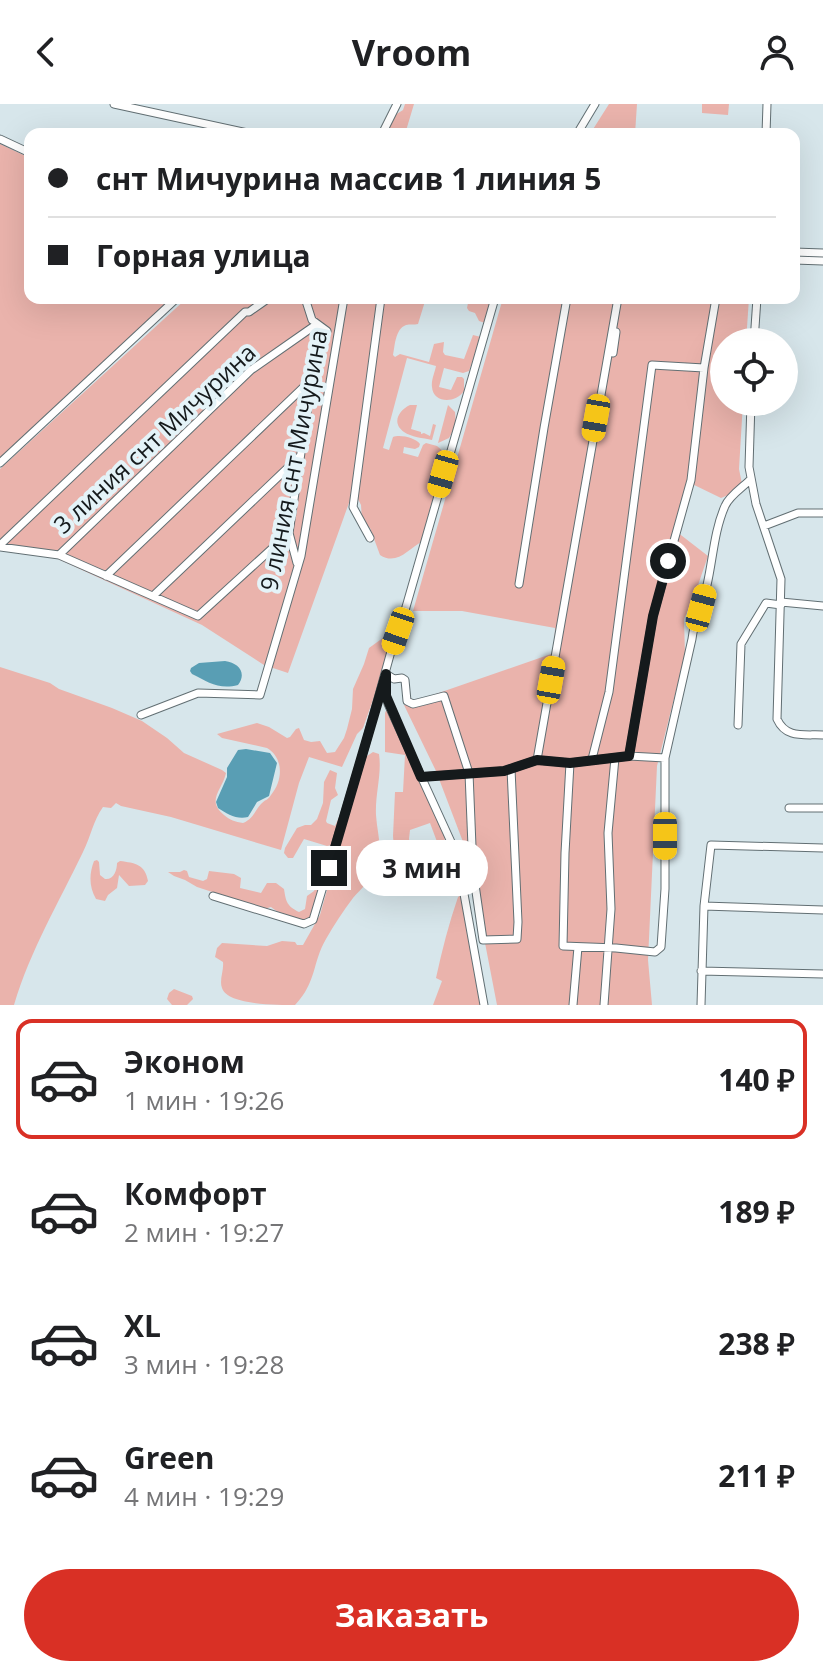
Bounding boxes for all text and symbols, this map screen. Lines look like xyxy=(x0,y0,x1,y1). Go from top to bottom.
text: Vroom xyxy=(352,28,471,77)
icon: back xyxy=(24,30,68,74)
icon: person xyxy=(755,30,799,74)
text: снт Мичурина массив 1 линия 5 xyxy=(96,158,601,199)
text: Горная улица xyxy=(96,235,311,276)
street label: 9 линия снт Мичурина xyxy=(252,327,334,593)
map controls xyxy=(710,328,798,416)
button: locate xyxy=(710,328,798,416)
street label: 3 линия снт Мичурина xyxy=(46,336,262,540)
car xyxy=(580,392,612,444)
car xyxy=(425,448,461,500)
route start xyxy=(650,543,686,579)
car xyxy=(683,582,719,634)
car xyxy=(379,604,417,658)
car xyxy=(535,654,567,706)
car xyxy=(653,812,677,860)
callout: 3 мин xyxy=(357,840,489,896)
route end xyxy=(311,850,347,886)
text: 3 мин xyxy=(382,850,462,886)
text: Эконом xyxy=(124,1041,245,1082)
icon: car xyxy=(28,1043,100,1115)
text: 140 ₽ xyxy=(718,1059,795,1100)
text: 1 мин · 19:26 xyxy=(124,1082,284,1118)
text: Комфорт xyxy=(124,1173,267,1214)
icon: car xyxy=(28,1175,100,1247)
text: 189 ₽ xyxy=(718,1191,795,1232)
text: 2 мин · 19:27 xyxy=(124,1214,284,1250)
text: XL xyxy=(124,1305,161,1346)
icon: car xyxy=(28,1307,100,1379)
text: 238 ₽ xyxy=(718,1323,795,1364)
text: 3 мин · 19:28 xyxy=(124,1346,284,1382)
text: Green xyxy=(124,1437,215,1478)
icon: car xyxy=(28,1439,100,1511)
text: 211 ₽ xyxy=(718,1455,795,1496)
text: 4 мин · 19:29 xyxy=(124,1478,284,1514)
button: Заказать xyxy=(24,1569,799,1661)

